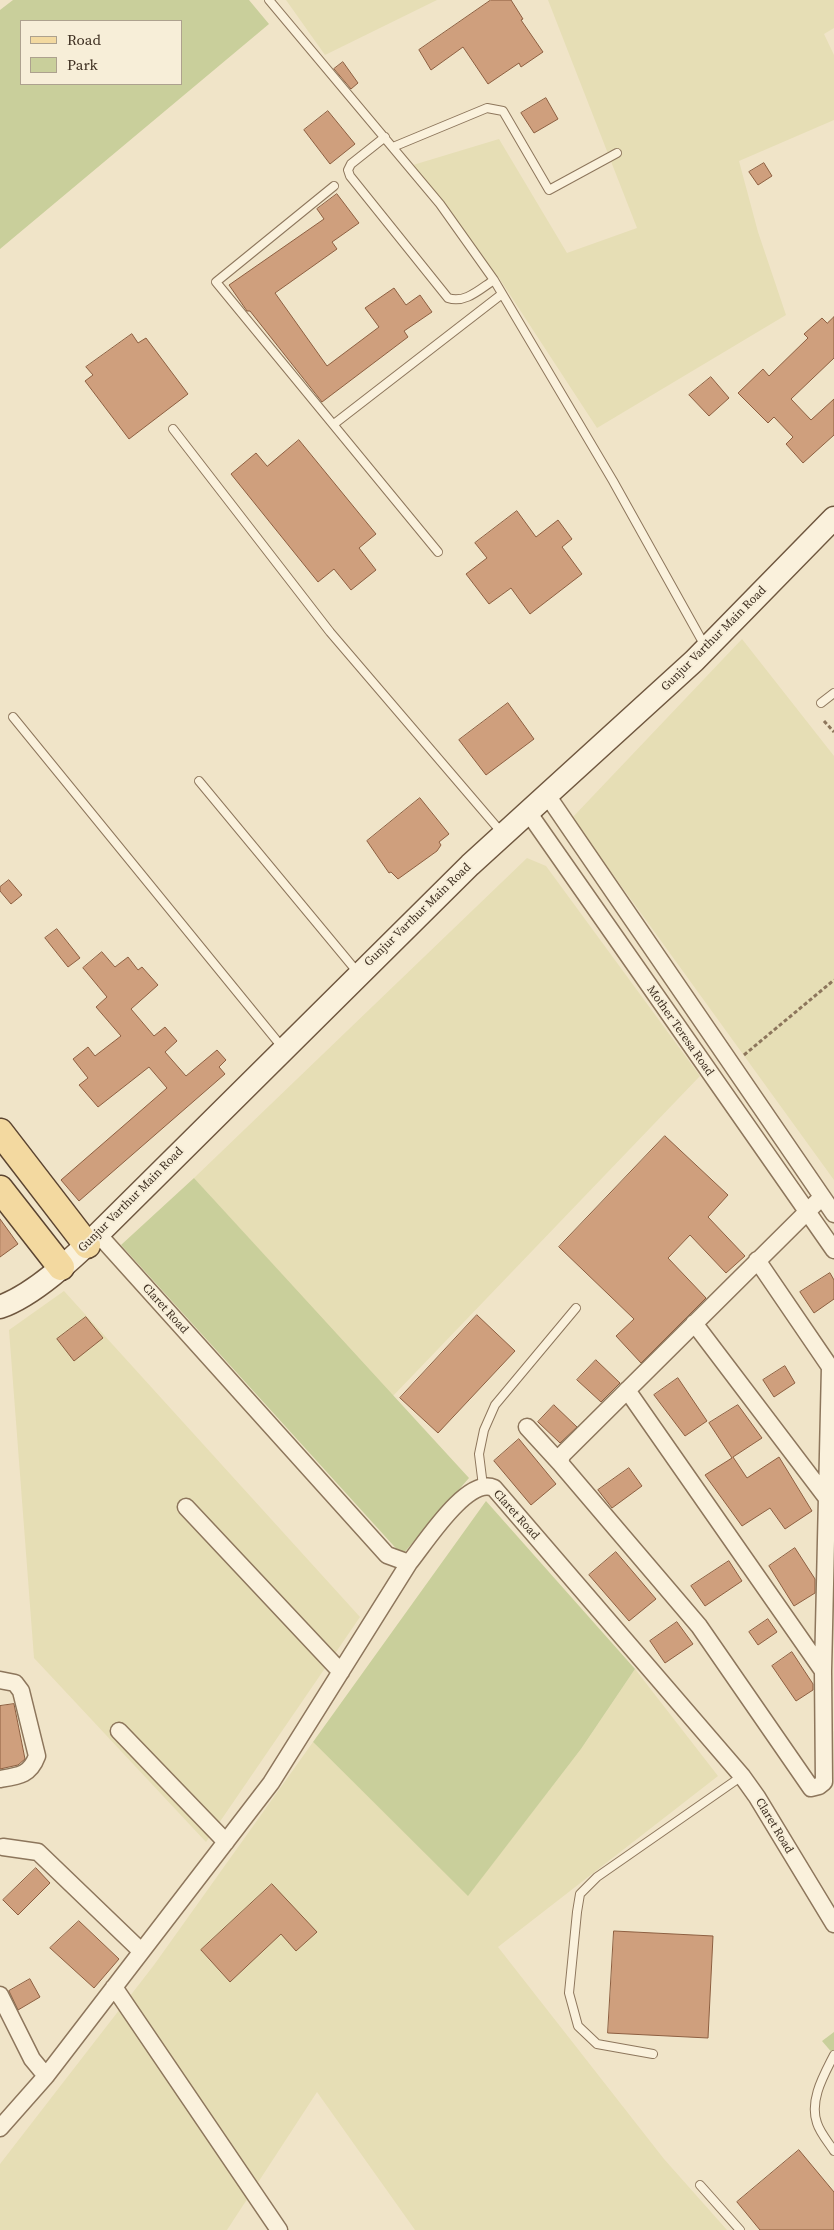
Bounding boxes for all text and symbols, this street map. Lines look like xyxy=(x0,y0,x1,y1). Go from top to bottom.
legend xyxy=(20,20,182,85)
text: Road xyxy=(67,29,101,50)
text: Park xyxy=(67,54,98,75)
street label: Gunjur Varthur Main Road xyxy=(659,584,769,694)
street label: Gunjur Varthur Main Road xyxy=(362,860,474,970)
street label: Mother Teresa Road xyxy=(643,983,717,1079)
street label: Gunjur Varthur Main Road xyxy=(76,1145,186,1255)
street label: Claret Road xyxy=(139,1281,191,1337)
street label: Claret Road xyxy=(490,1487,542,1543)
street label: Claret Road xyxy=(752,1796,796,1856)

